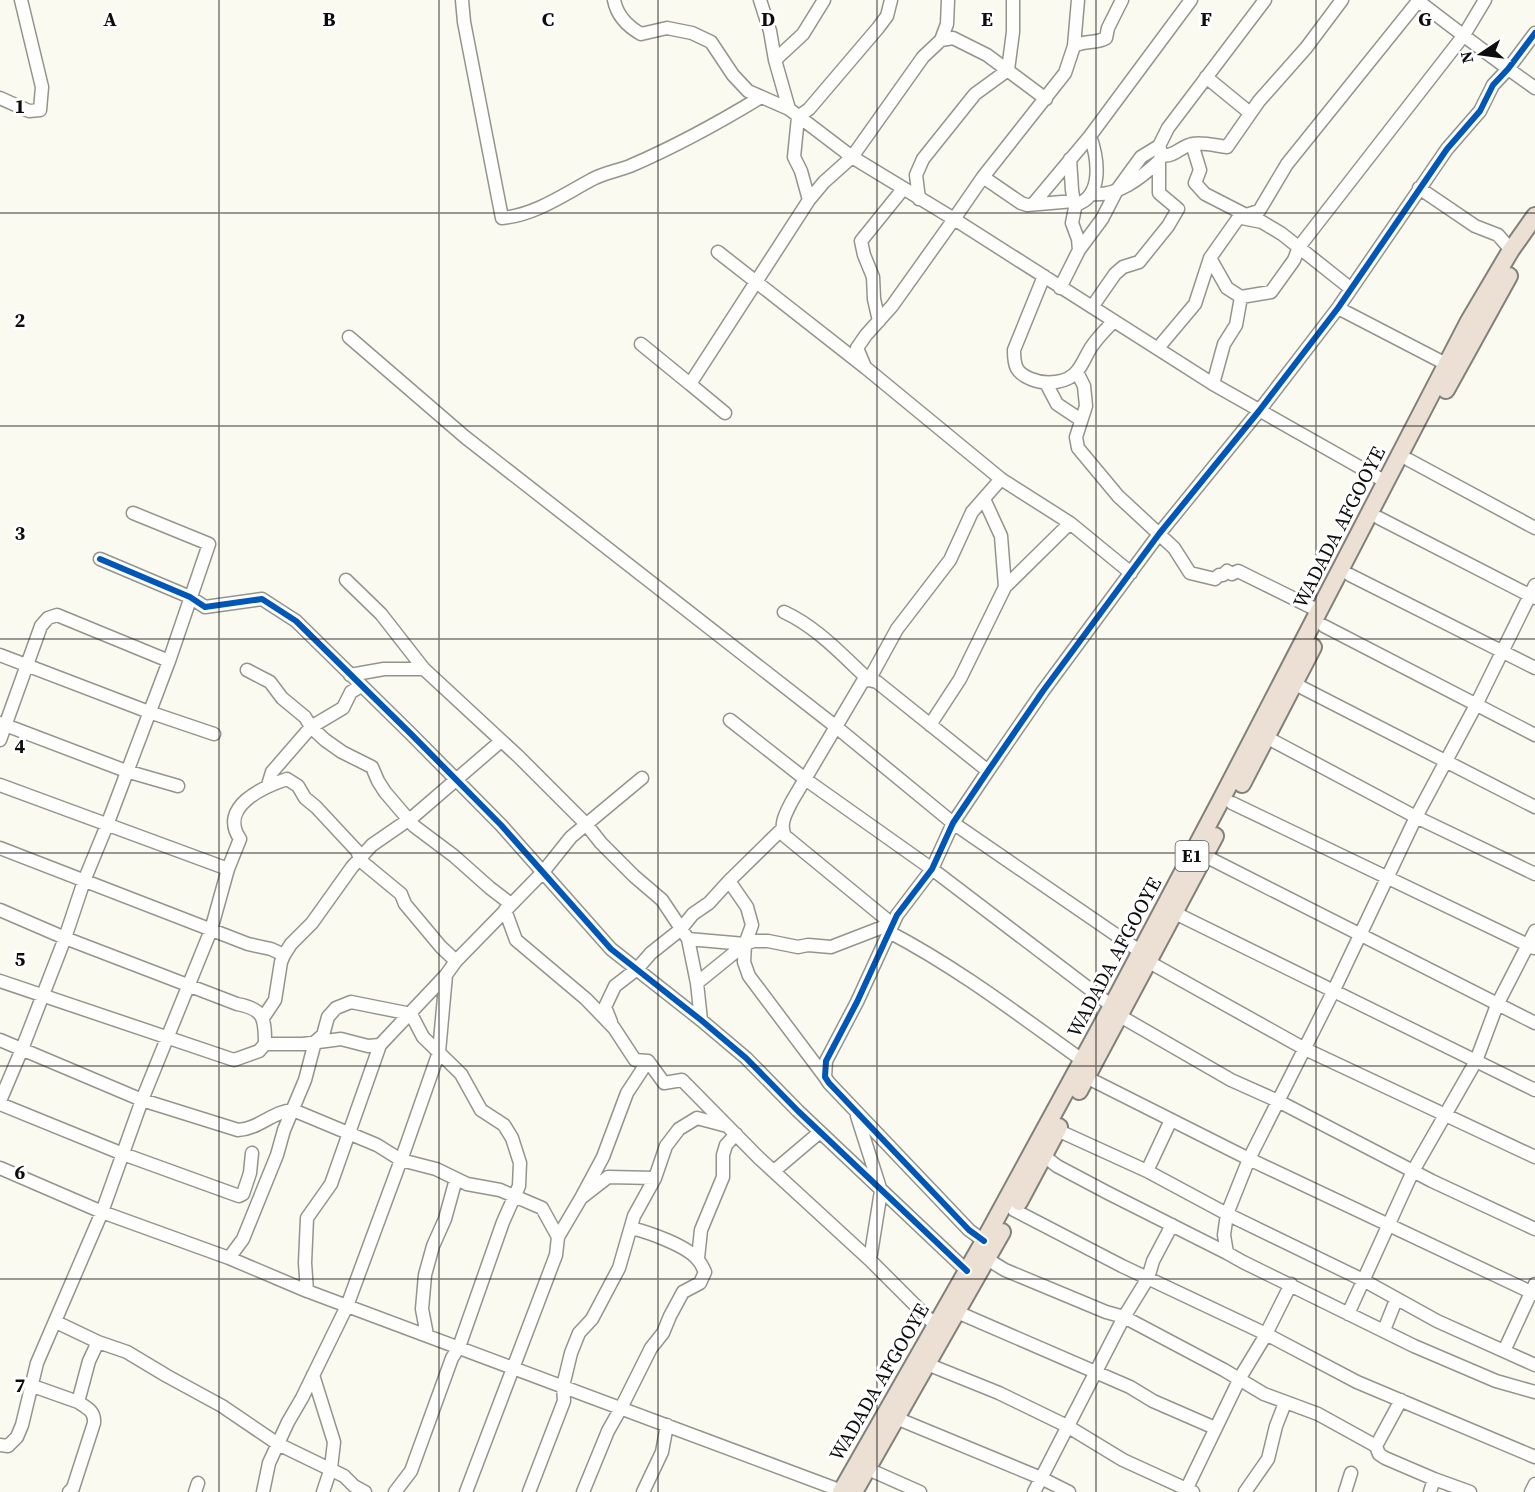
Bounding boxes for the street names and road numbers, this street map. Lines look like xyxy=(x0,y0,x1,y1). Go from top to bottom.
street label: WADADA AFGOOYE xyxy=(1286,441,1392,613)
road number: E1 xyxy=(1176,841,1208,871)
street label: WADADA AFGOOYE xyxy=(1060,872,1168,1042)
street label: WADADA AFGOOYE xyxy=(822,1298,936,1466)

